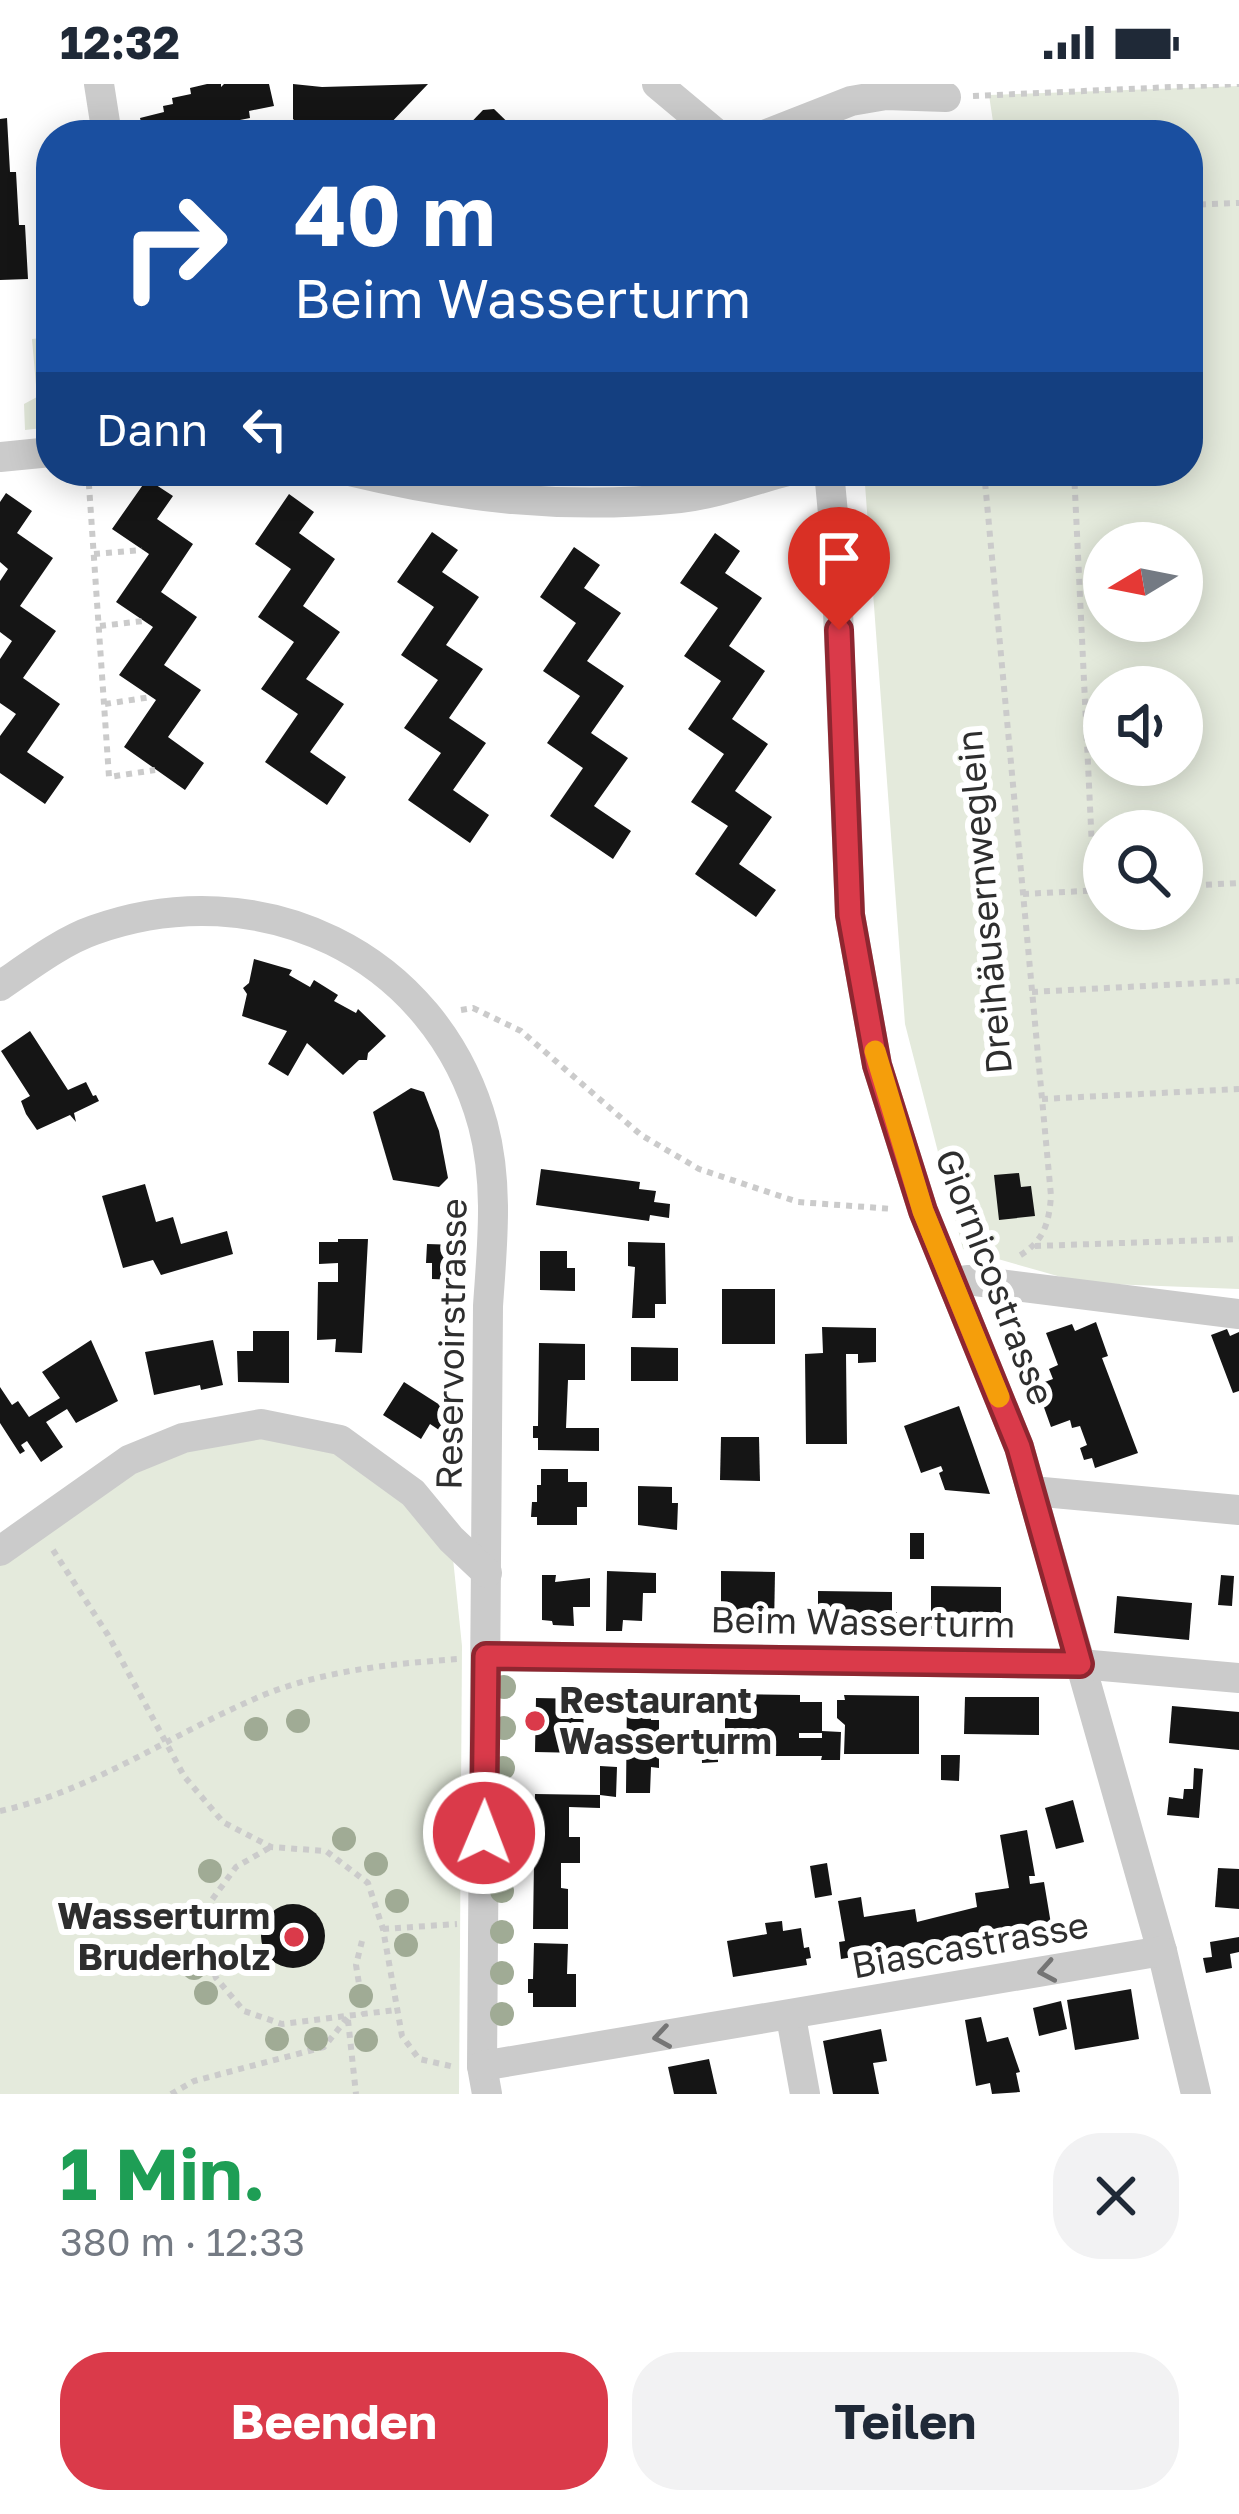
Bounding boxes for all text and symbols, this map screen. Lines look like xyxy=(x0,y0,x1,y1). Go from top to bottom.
text: 12:32 xyxy=(60,15,180,69)
text: 40 m xyxy=(294,164,496,264)
icon: right xyxy=(96,168,252,324)
text: Beim Wasserturm xyxy=(294,265,751,330)
icon: left xyxy=(232,396,298,462)
text: Dann xyxy=(96,402,208,456)
pin xyxy=(788,507,890,630)
north arrow xyxy=(1083,522,1203,642)
map controls xyxy=(1083,522,1203,930)
icon: arrive xyxy=(806,525,872,591)
button: sound xyxy=(1083,666,1203,786)
street label: Dreihäusernweglein xyxy=(947,728,1020,1076)
button: search xyxy=(1083,810,1203,930)
street label: Giornicostrasse xyxy=(927,1143,1064,1411)
street label: Reservoirstrasse xyxy=(426,1198,475,1490)
street label: Beim Wasserturm xyxy=(710,1597,1016,1646)
place label: Restaurant Wasserturm xyxy=(559,1678,772,1762)
marker: Restaurant Wasserturm xyxy=(522,1708,548,1734)
position arrow xyxy=(421,1770,547,1896)
place label: Wasserturm Bruderholz xyxy=(57,1894,270,1978)
street label: Biascastrasse xyxy=(848,1903,1092,1986)
marker: Wasserturm Bruderholz xyxy=(281,1924,307,1950)
one-way arrow xyxy=(1037,1958,1057,1983)
one-way arrow xyxy=(652,2023,672,2048)
text: 1 Min. xyxy=(60,2129,266,2216)
button: close xyxy=(1053,2133,1179,2259)
text: 380 m · 12:33 xyxy=(60,2218,305,2265)
button: Beenden xyxy=(60,2352,608,2490)
button: Teilen xyxy=(632,2352,1179,2490)

